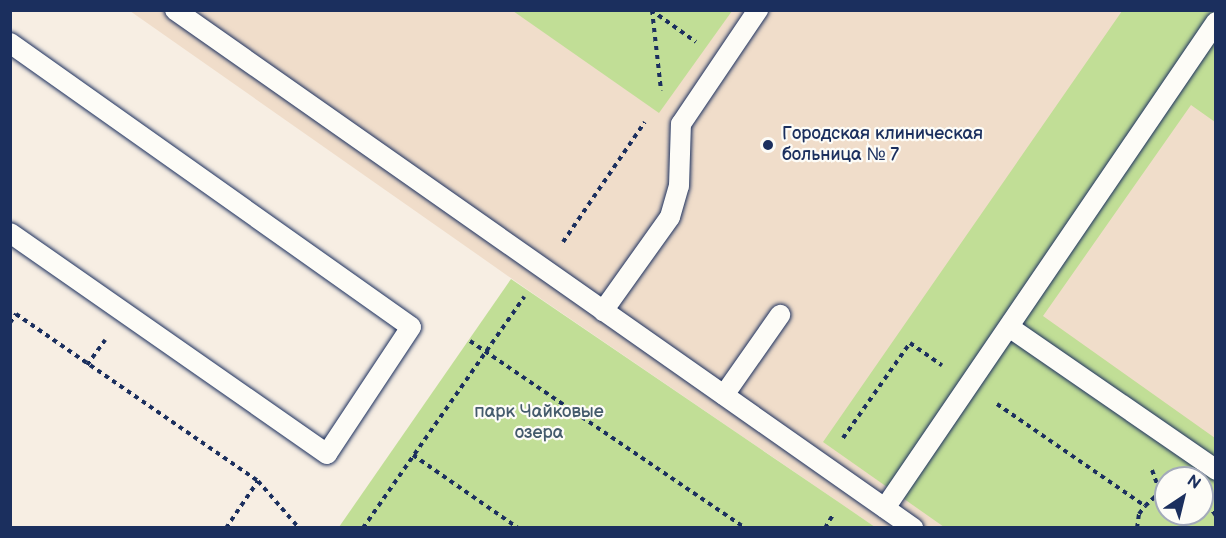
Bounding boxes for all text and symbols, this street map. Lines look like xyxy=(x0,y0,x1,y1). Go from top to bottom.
place label: Городская клиническая больница № 7 xyxy=(782,124,983,166)
marker: Городская клиническая больница № 7 xyxy=(759,136,777,154)
park label: парк Чайковые озера xyxy=(474,402,604,444)
north arrow xyxy=(1154,466,1214,526)
text: N xyxy=(1183,471,1204,494)

